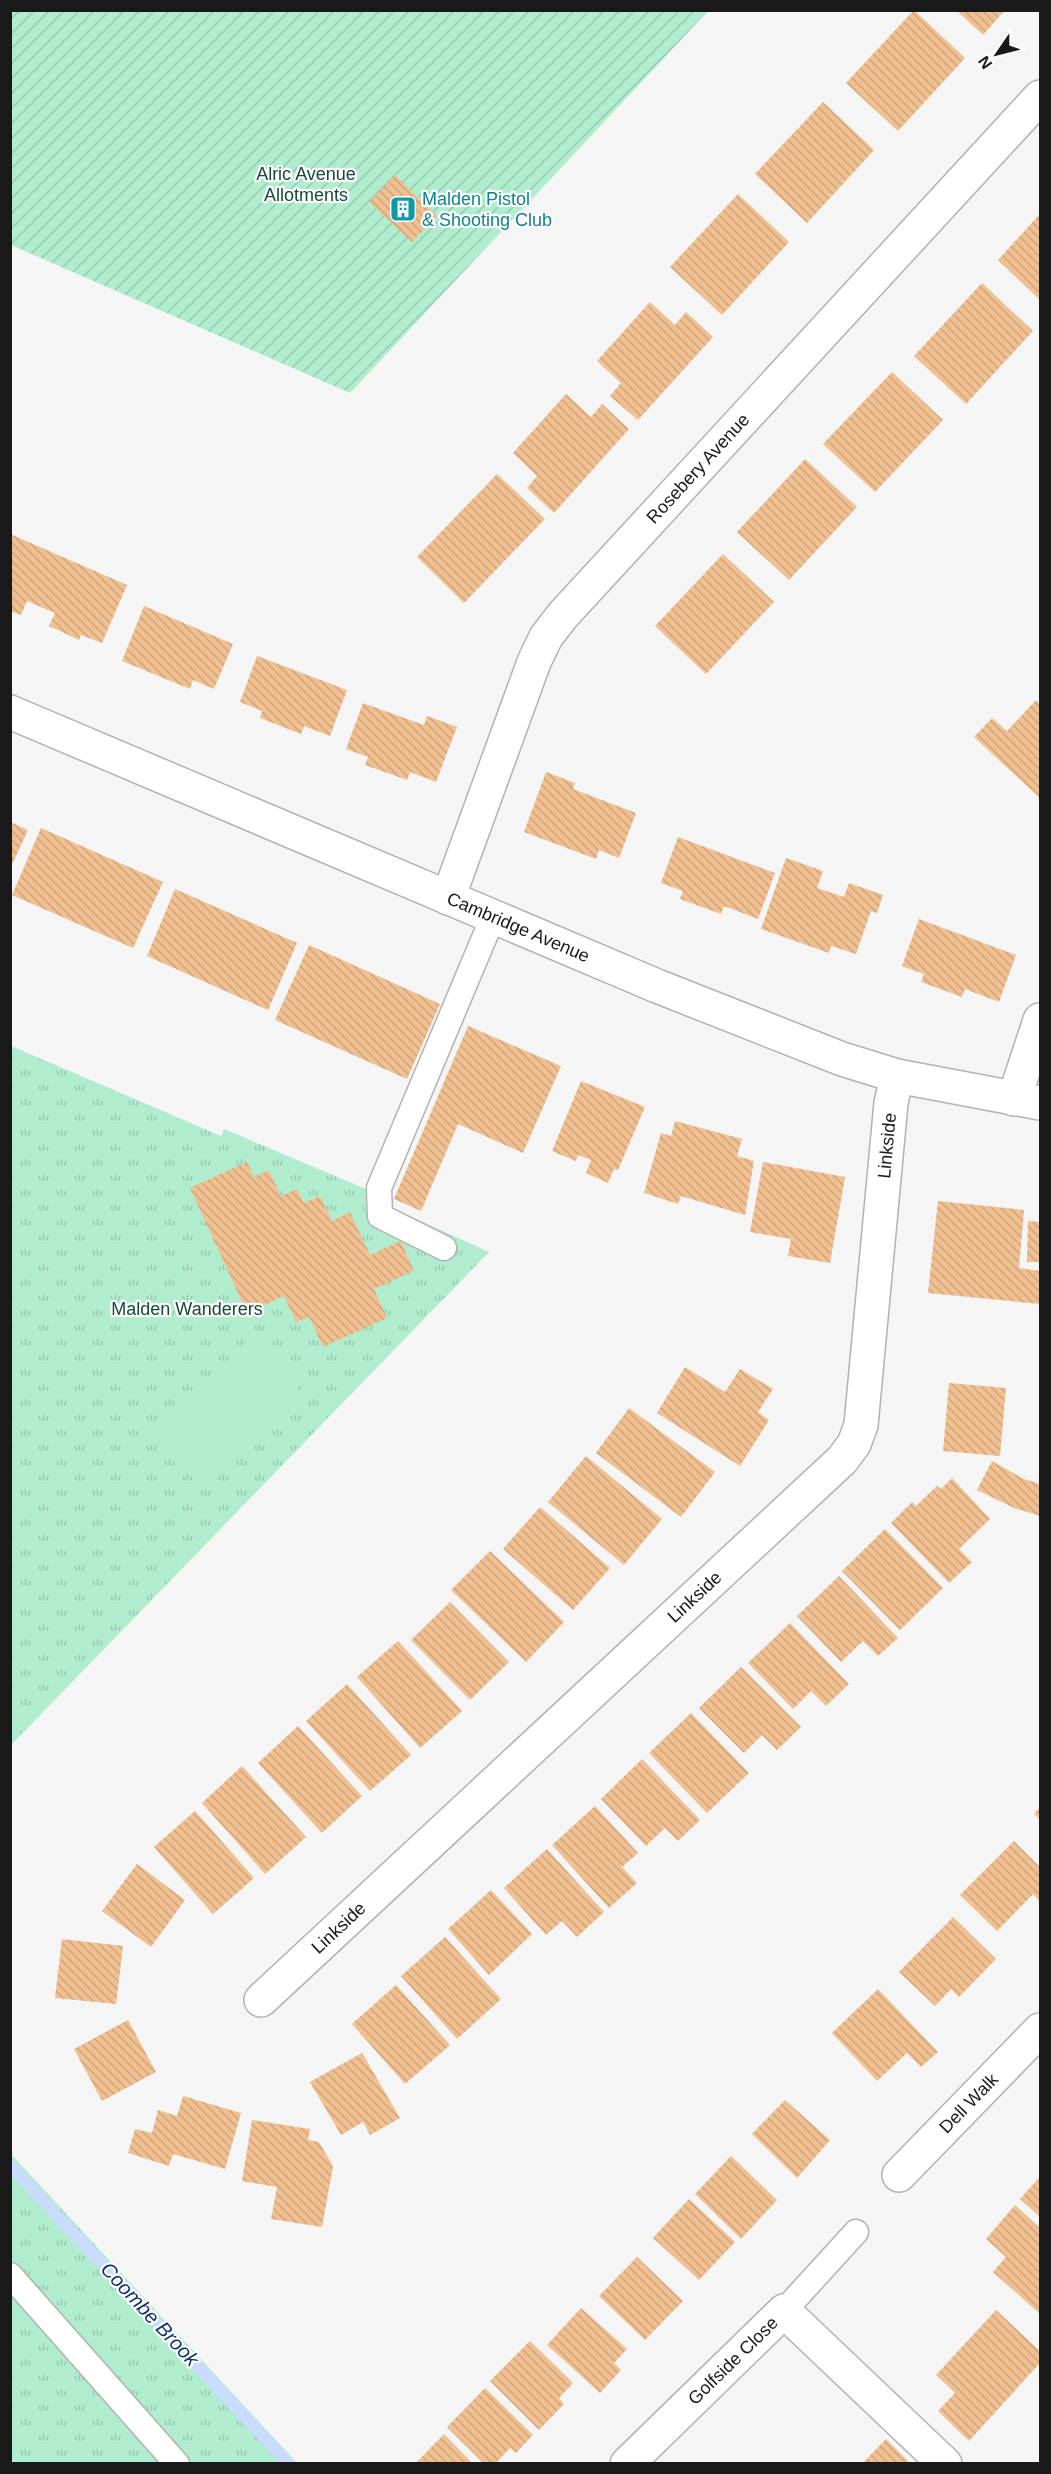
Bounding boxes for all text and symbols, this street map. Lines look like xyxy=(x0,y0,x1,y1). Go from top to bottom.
north arrow xyxy=(967,24,1027,84)
text: N xyxy=(975,53,995,72)
park label: Alric Avenue Allotments xyxy=(256,164,356,205)
place label: Malden Pistol & Shooting Club xyxy=(422,189,552,230)
building icon: Malden Pistol & Shooting Club xyxy=(388,194,418,224)
street label: Rosebery Avenue xyxy=(643,409,753,527)
street label: Cambridge Avenue xyxy=(444,888,593,966)
street label: Linkside xyxy=(874,1112,900,1179)
park label: Malden Wanderers xyxy=(111,1299,263,1319)
street label: Linkside xyxy=(664,1567,726,1627)
street label: Linkside xyxy=(308,1898,370,1958)
street label: Dell Walk xyxy=(935,2069,1003,2137)
water label: Coombe Brook xyxy=(96,2258,204,2371)
street label: Golfside Close xyxy=(684,2313,782,2409)

